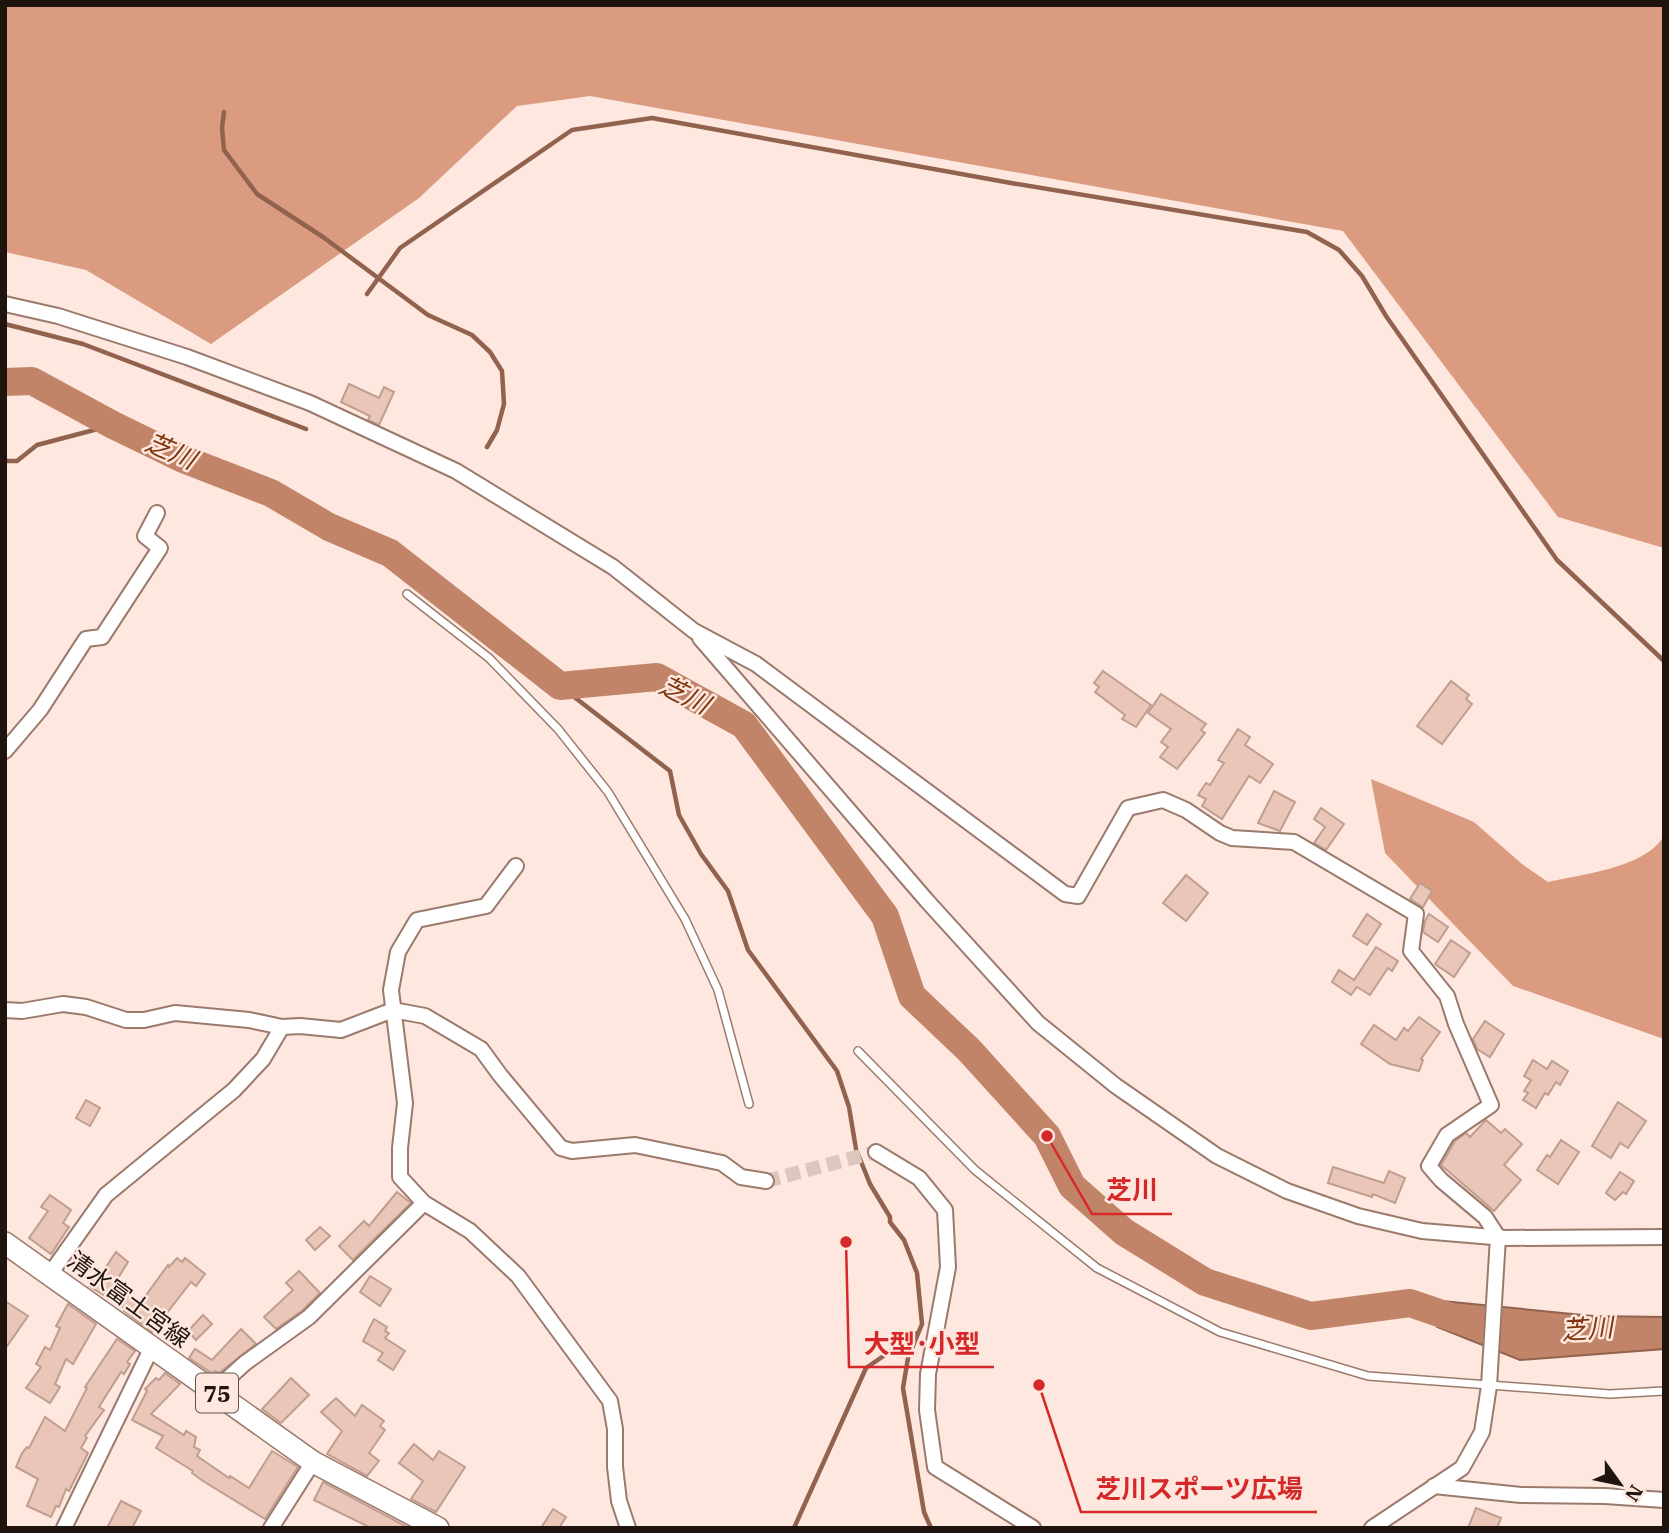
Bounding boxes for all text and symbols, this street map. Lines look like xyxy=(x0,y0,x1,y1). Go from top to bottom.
water label: 芝川 xyxy=(140,424,204,477)
water label: 芝川 xyxy=(654,667,719,722)
callout: 芝川 xyxy=(1092,1167,1172,1214)
text: 芝川 xyxy=(1106,1172,1158,1206)
street label: 清水富士宮線 xyxy=(61,1244,197,1354)
water label: 芝川 xyxy=(1560,1309,1617,1347)
callout: 大型･小型 xyxy=(849,1320,994,1367)
text: 大型･小型 xyxy=(863,1326,981,1360)
road number: 75 xyxy=(196,1374,238,1412)
north arrow xyxy=(1585,1449,1655,1519)
callout: 芝川スポーツ広場 xyxy=(1081,1465,1317,1512)
text: 芝川スポーツ広場 xyxy=(1095,1471,1303,1505)
text: N xyxy=(1620,1480,1648,1506)

